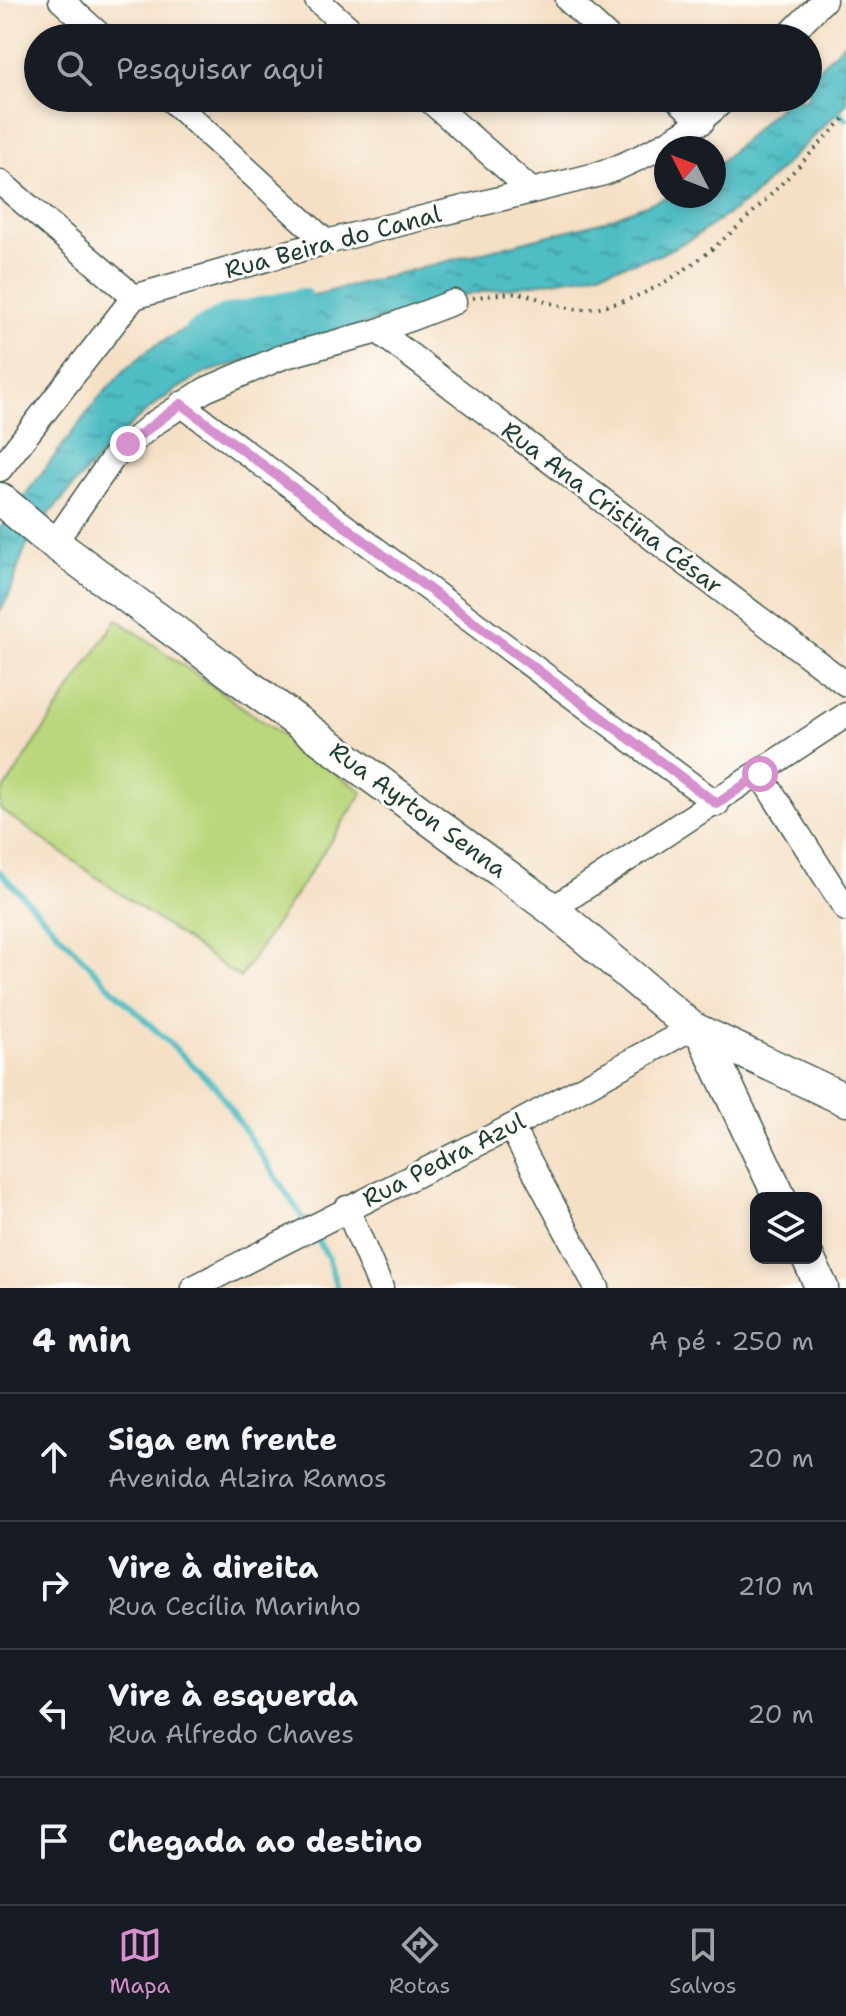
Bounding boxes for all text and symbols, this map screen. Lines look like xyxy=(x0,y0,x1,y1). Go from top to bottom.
search box xyxy=(24,24,822,112)
icon: search xyxy=(52,46,96,90)
text: Pesquisar aqui xyxy=(116,48,325,89)
north arrow xyxy=(654,136,726,208)
street label: Rua Beira do Canal xyxy=(221,198,446,286)
street label: Rua Ana Cristina César xyxy=(495,414,729,602)
route end xyxy=(110,426,146,462)
street label: Rua Ayrton Senna xyxy=(323,735,513,885)
route start xyxy=(742,756,778,792)
street label: Rua Pedra Azul xyxy=(357,1105,532,1215)
map controls xyxy=(750,1192,822,1264)
button: layers xyxy=(750,1192,822,1264)
text: 4 min xyxy=(32,1317,131,1363)
text: A pé · 250 m xyxy=(649,1323,814,1358)
text: Siga em frente xyxy=(108,1419,337,1460)
icon: ahead xyxy=(32,1435,76,1479)
text: 20 m xyxy=(747,1440,814,1475)
text: Avenida Alzira Ramos xyxy=(108,1460,387,1495)
text: Vire à direita xyxy=(108,1547,319,1588)
icon: right xyxy=(32,1563,76,1607)
text: 210 m xyxy=(737,1568,814,1603)
text: Rua Cecília Marinho xyxy=(108,1588,361,1623)
text: Vire à esquerda xyxy=(108,1675,358,1716)
icon: left xyxy=(32,1691,76,1735)
text: 20 m xyxy=(747,1696,814,1731)
text: Rua Alfredo Chaves xyxy=(108,1716,354,1751)
icon: arrive xyxy=(32,1819,76,1863)
text: Chegada ao destino xyxy=(108,1821,423,1862)
tab: Mapa xyxy=(109,1923,170,2000)
tab: Rotas xyxy=(389,1923,450,2000)
tab: Salvos xyxy=(669,1923,737,2000)

